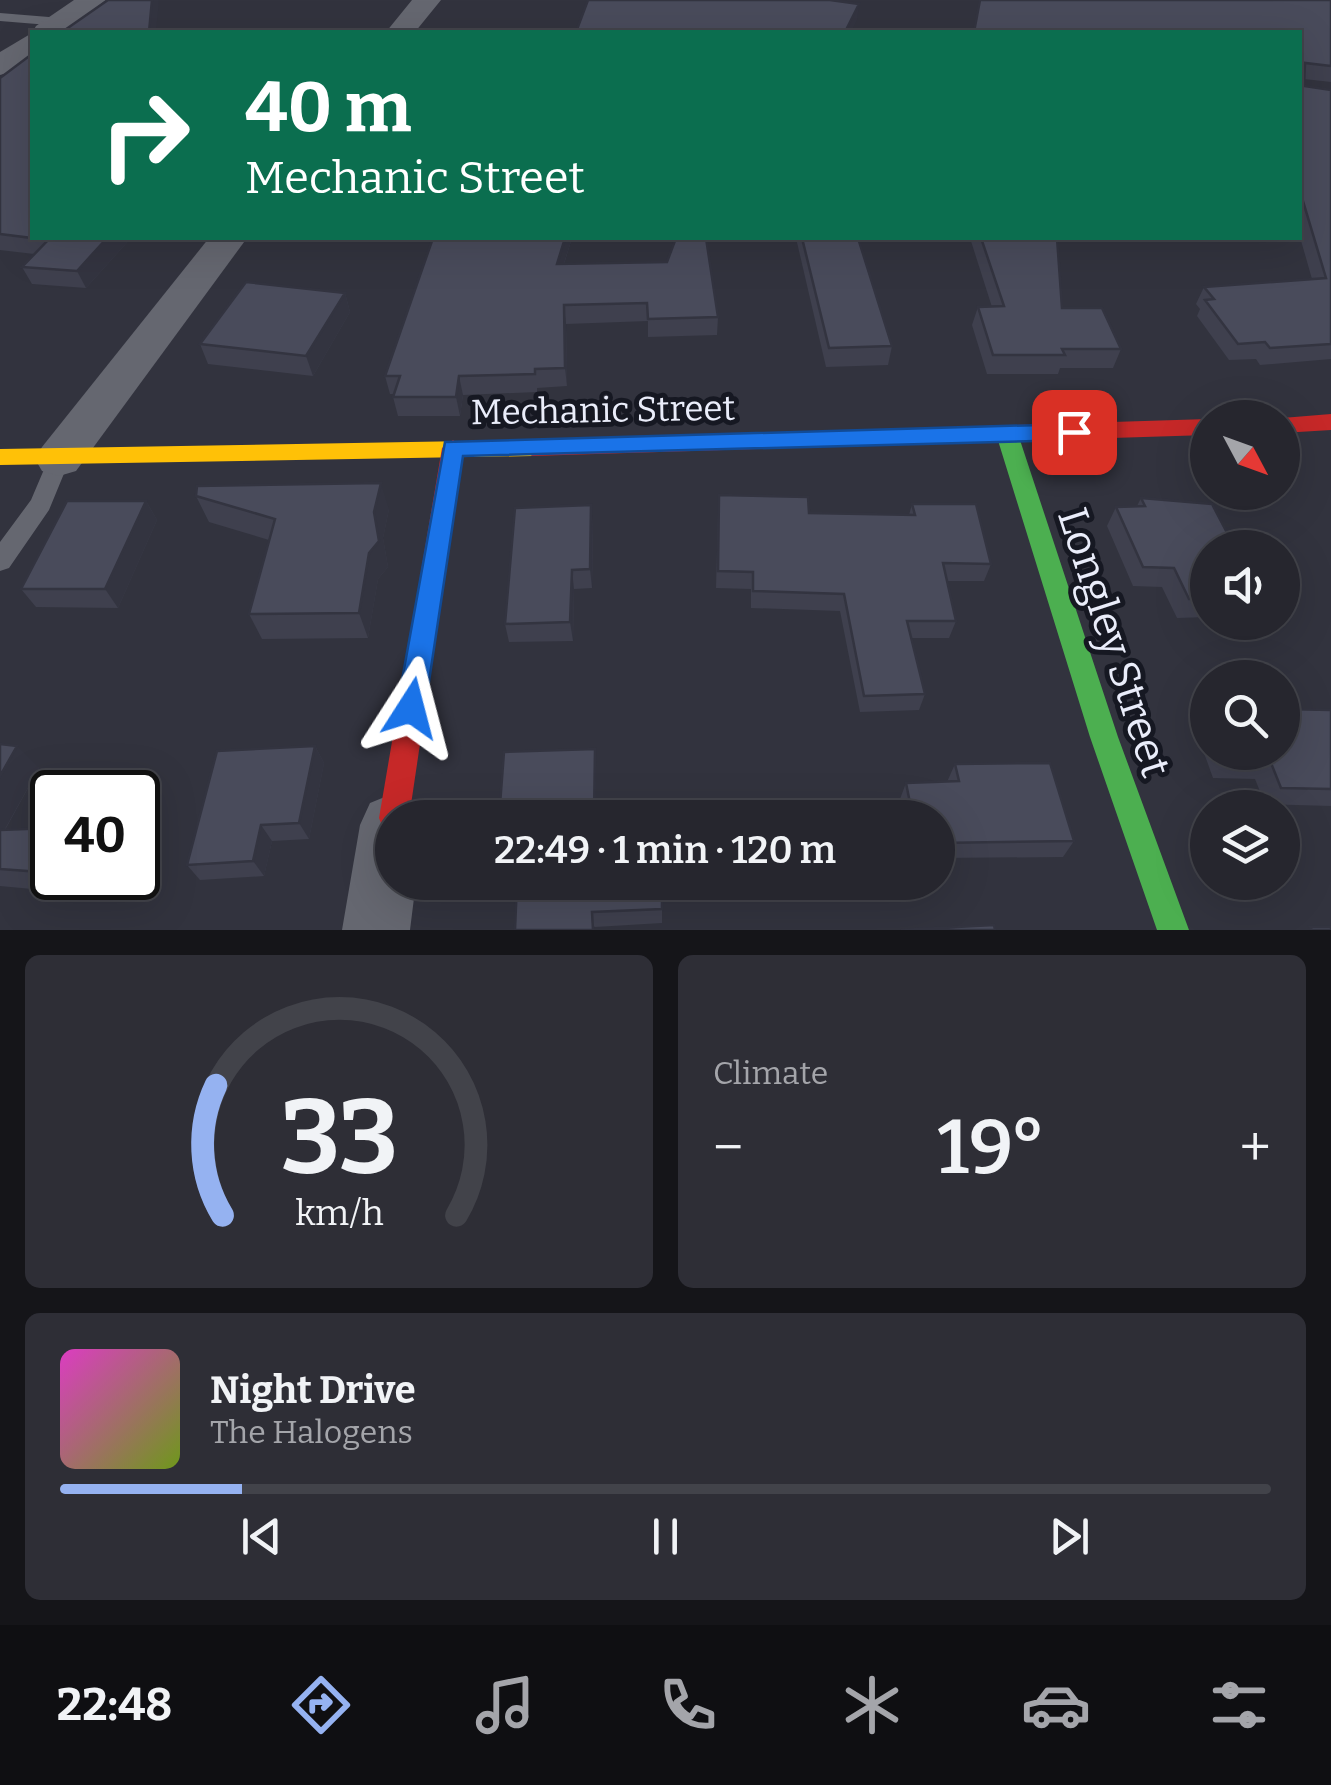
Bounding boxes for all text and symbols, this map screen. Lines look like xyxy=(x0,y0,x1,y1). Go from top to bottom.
text: 40 m xyxy=(245,66,411,150)
icon: right xyxy=(80,70,210,200)
text: Mechanic Street xyxy=(245,151,585,205)
street label: Mechanic Street xyxy=(470,387,736,433)
pin xyxy=(1032,390,1117,475)
north arrow xyxy=(1190,400,1300,510)
map controls xyxy=(1190,400,1300,900)
icon: arrive xyxy=(1047,405,1102,460)
street label: Longley Street xyxy=(1047,502,1181,783)
button: sound xyxy=(1190,530,1300,640)
position arrow xyxy=(359,656,463,760)
button: search xyxy=(1190,660,1300,770)
speed limit sign: 40 xyxy=(30,770,160,900)
button: layers xyxy=(1190,790,1300,900)
text: 22:49 · 1 min · 120 m xyxy=(494,827,836,873)
text: Climate xyxy=(713,1054,828,1092)
text: 33 xyxy=(280,1076,398,1201)
text: 19° xyxy=(937,1103,1046,1193)
text: − xyxy=(713,1115,743,1181)
text: + xyxy=(1240,1115,1271,1181)
text: km/h xyxy=(295,1192,383,1234)
text: Night Drive xyxy=(210,1367,416,1413)
text: The Halogens xyxy=(210,1413,413,1451)
icon: previous xyxy=(234,1509,289,1564)
icon: pause xyxy=(638,1509,693,1564)
icon: next xyxy=(1042,1509,1097,1564)
icon: directions xyxy=(286,1670,356,1740)
icon: music xyxy=(470,1670,540,1740)
icon: phone xyxy=(653,1670,723,1740)
icon: climate xyxy=(837,1670,907,1740)
icon: car xyxy=(1021,1670,1091,1740)
icon: filters xyxy=(1204,1670,1274,1740)
text: 22:48 xyxy=(57,1678,172,1732)

